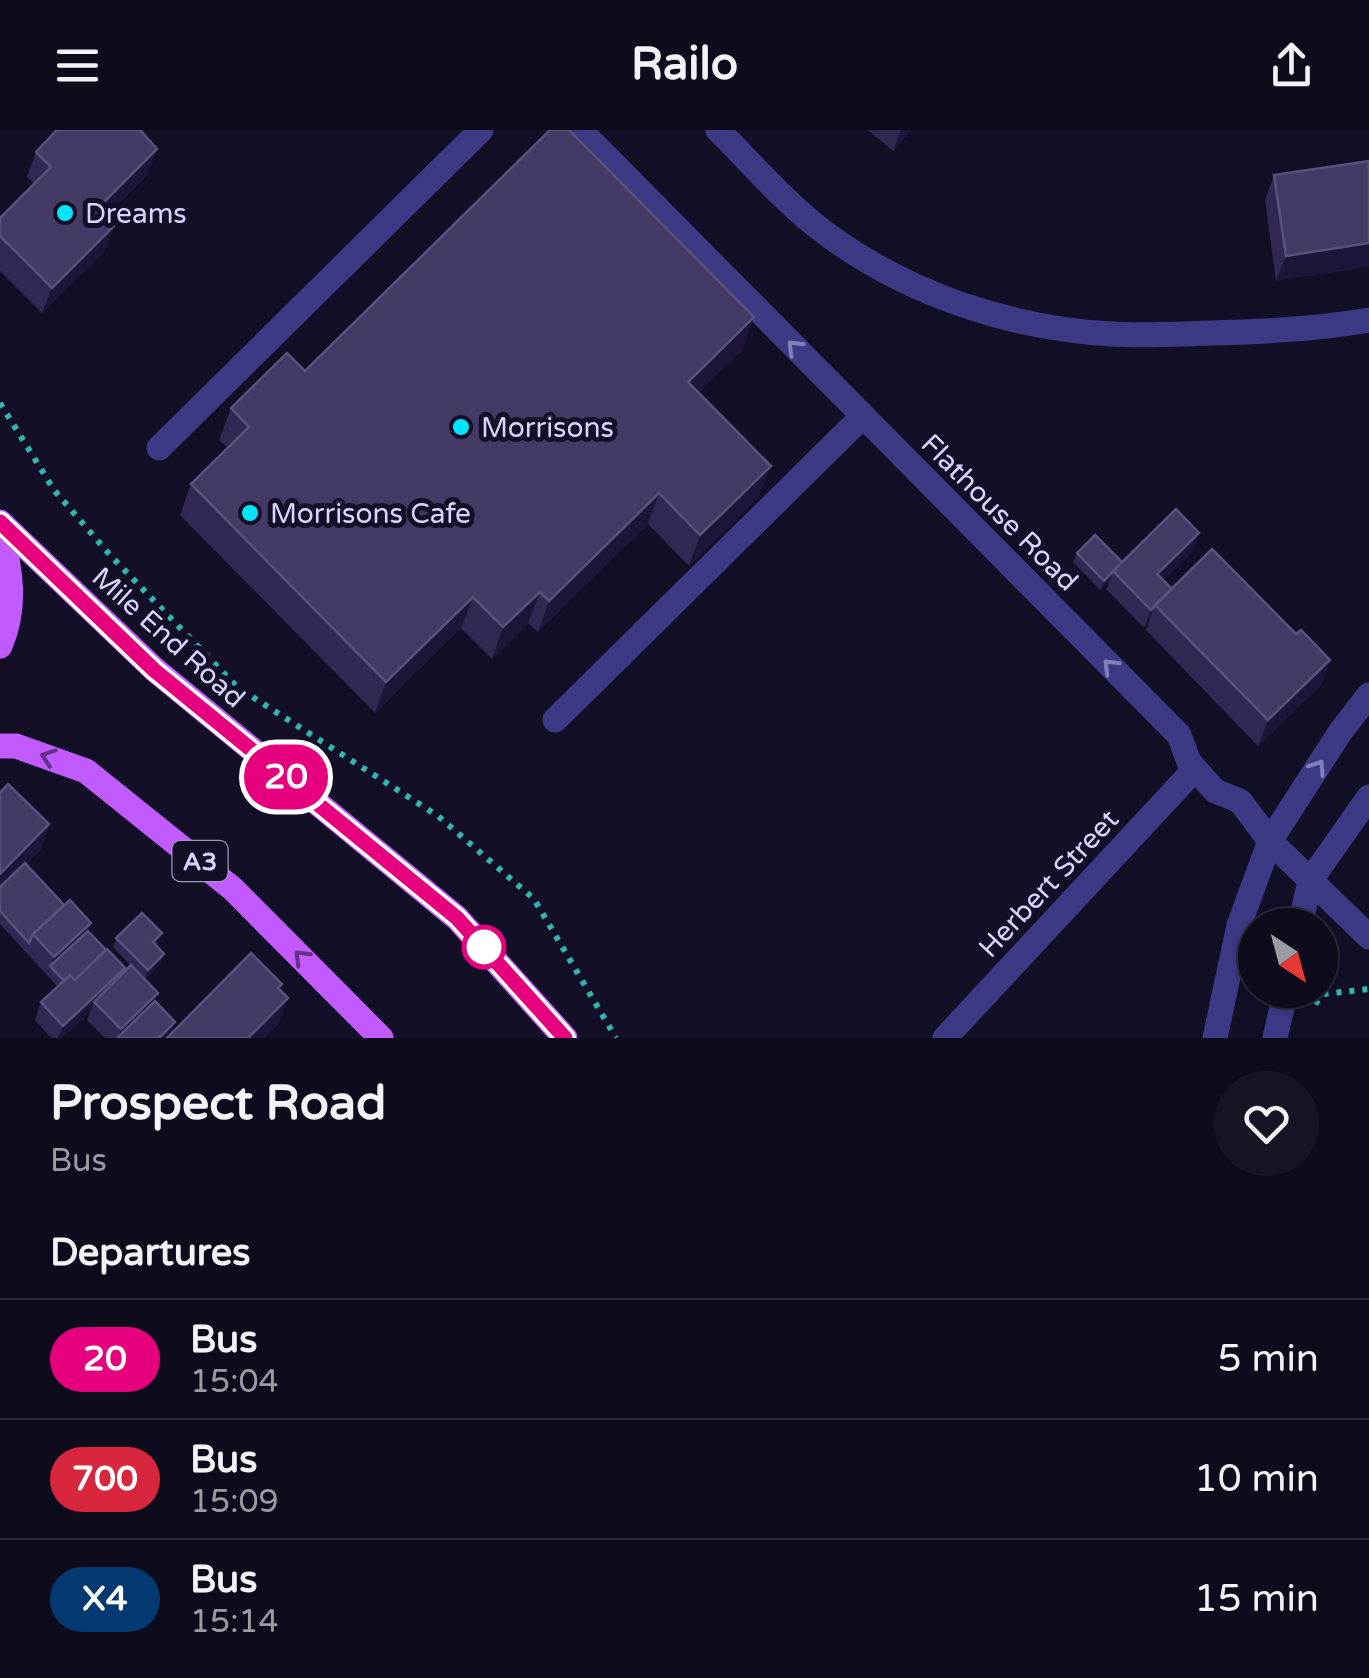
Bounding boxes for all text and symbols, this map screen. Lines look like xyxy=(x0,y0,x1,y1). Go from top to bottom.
icon: menu xyxy=(50,38,105,93)
text: Railo xyxy=(631,38,738,92)
icon: share xyxy=(1264,38,1319,93)
place label: Dreams xyxy=(85,197,187,231)
marker: Dreams xyxy=(54,202,76,224)
one-way arrow xyxy=(788,341,806,359)
place label: Morrisons xyxy=(481,411,614,445)
marker: Morrisons xyxy=(450,416,472,438)
street label: Flathouse Road xyxy=(914,427,1085,598)
place label: Morrisons Cafe xyxy=(270,497,471,531)
marker: Morrisons Cafe xyxy=(239,502,261,524)
street label: Mile End Road xyxy=(85,560,252,715)
one-way arrow xyxy=(1104,660,1122,678)
line badge: 20 xyxy=(241,744,331,810)
one-way arrow xyxy=(41,748,58,769)
text: 20 xyxy=(264,756,308,798)
one-way arrow xyxy=(1305,759,1324,777)
street label: Herbert Street xyxy=(972,803,1126,965)
road number: A3 xyxy=(172,841,228,881)
north arrow xyxy=(1238,908,1338,1008)
map controls xyxy=(1238,908,1338,1008)
unlabelled marker xyxy=(463,926,505,968)
one-way arrow xyxy=(295,950,313,968)
button: heart xyxy=(1214,1071,1319,1176)
text: Prospect Road xyxy=(50,1075,386,1133)
text: Bus xyxy=(50,1142,107,1180)
text: Departures xyxy=(50,1230,251,1276)
text: Bus xyxy=(190,1317,257,1363)
text: 5 min xyxy=(1218,1336,1319,1382)
text: 20 xyxy=(83,1338,127,1380)
text: 15:04 xyxy=(190,1363,279,1401)
text: Bus xyxy=(190,1437,257,1483)
text: 10 min xyxy=(1194,1456,1319,1502)
text: 700 xyxy=(72,1458,138,1500)
text: 15:09 xyxy=(190,1483,279,1521)
text: Bus xyxy=(190,1557,257,1603)
text: 15 min xyxy=(1194,1576,1319,1622)
text: X4 xyxy=(82,1578,128,1620)
text: 15:14 xyxy=(190,1603,279,1641)

